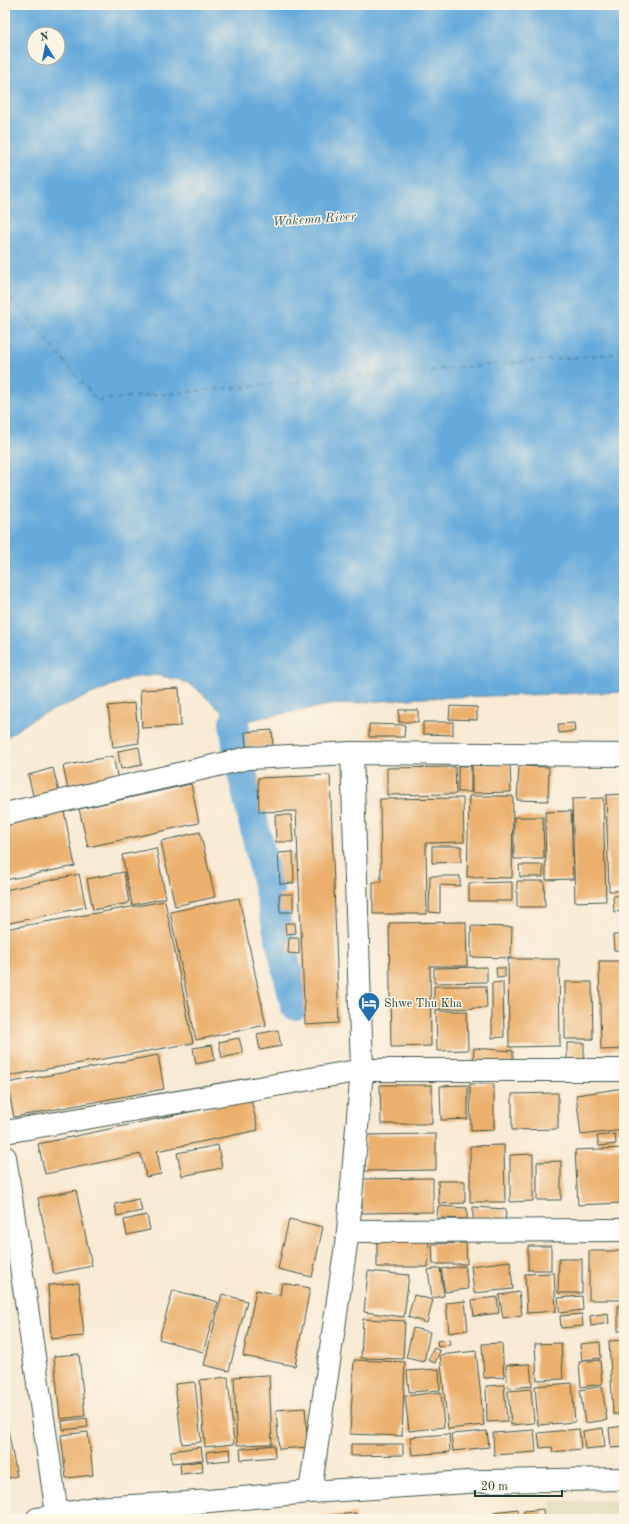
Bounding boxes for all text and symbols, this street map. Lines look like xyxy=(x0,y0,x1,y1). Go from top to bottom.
north arrow xyxy=(26,26,66,66)
text: N xyxy=(39,31,50,44)
water label: Wakema River xyxy=(272,210,357,229)
hotel icon: Shwe Thu Kha xyxy=(356,990,382,1023)
place label: Shwe Thu Kha xyxy=(384,998,462,1010)
scale bar xyxy=(475,1472,562,1498)
text: 20 m xyxy=(481,1481,508,1493)

